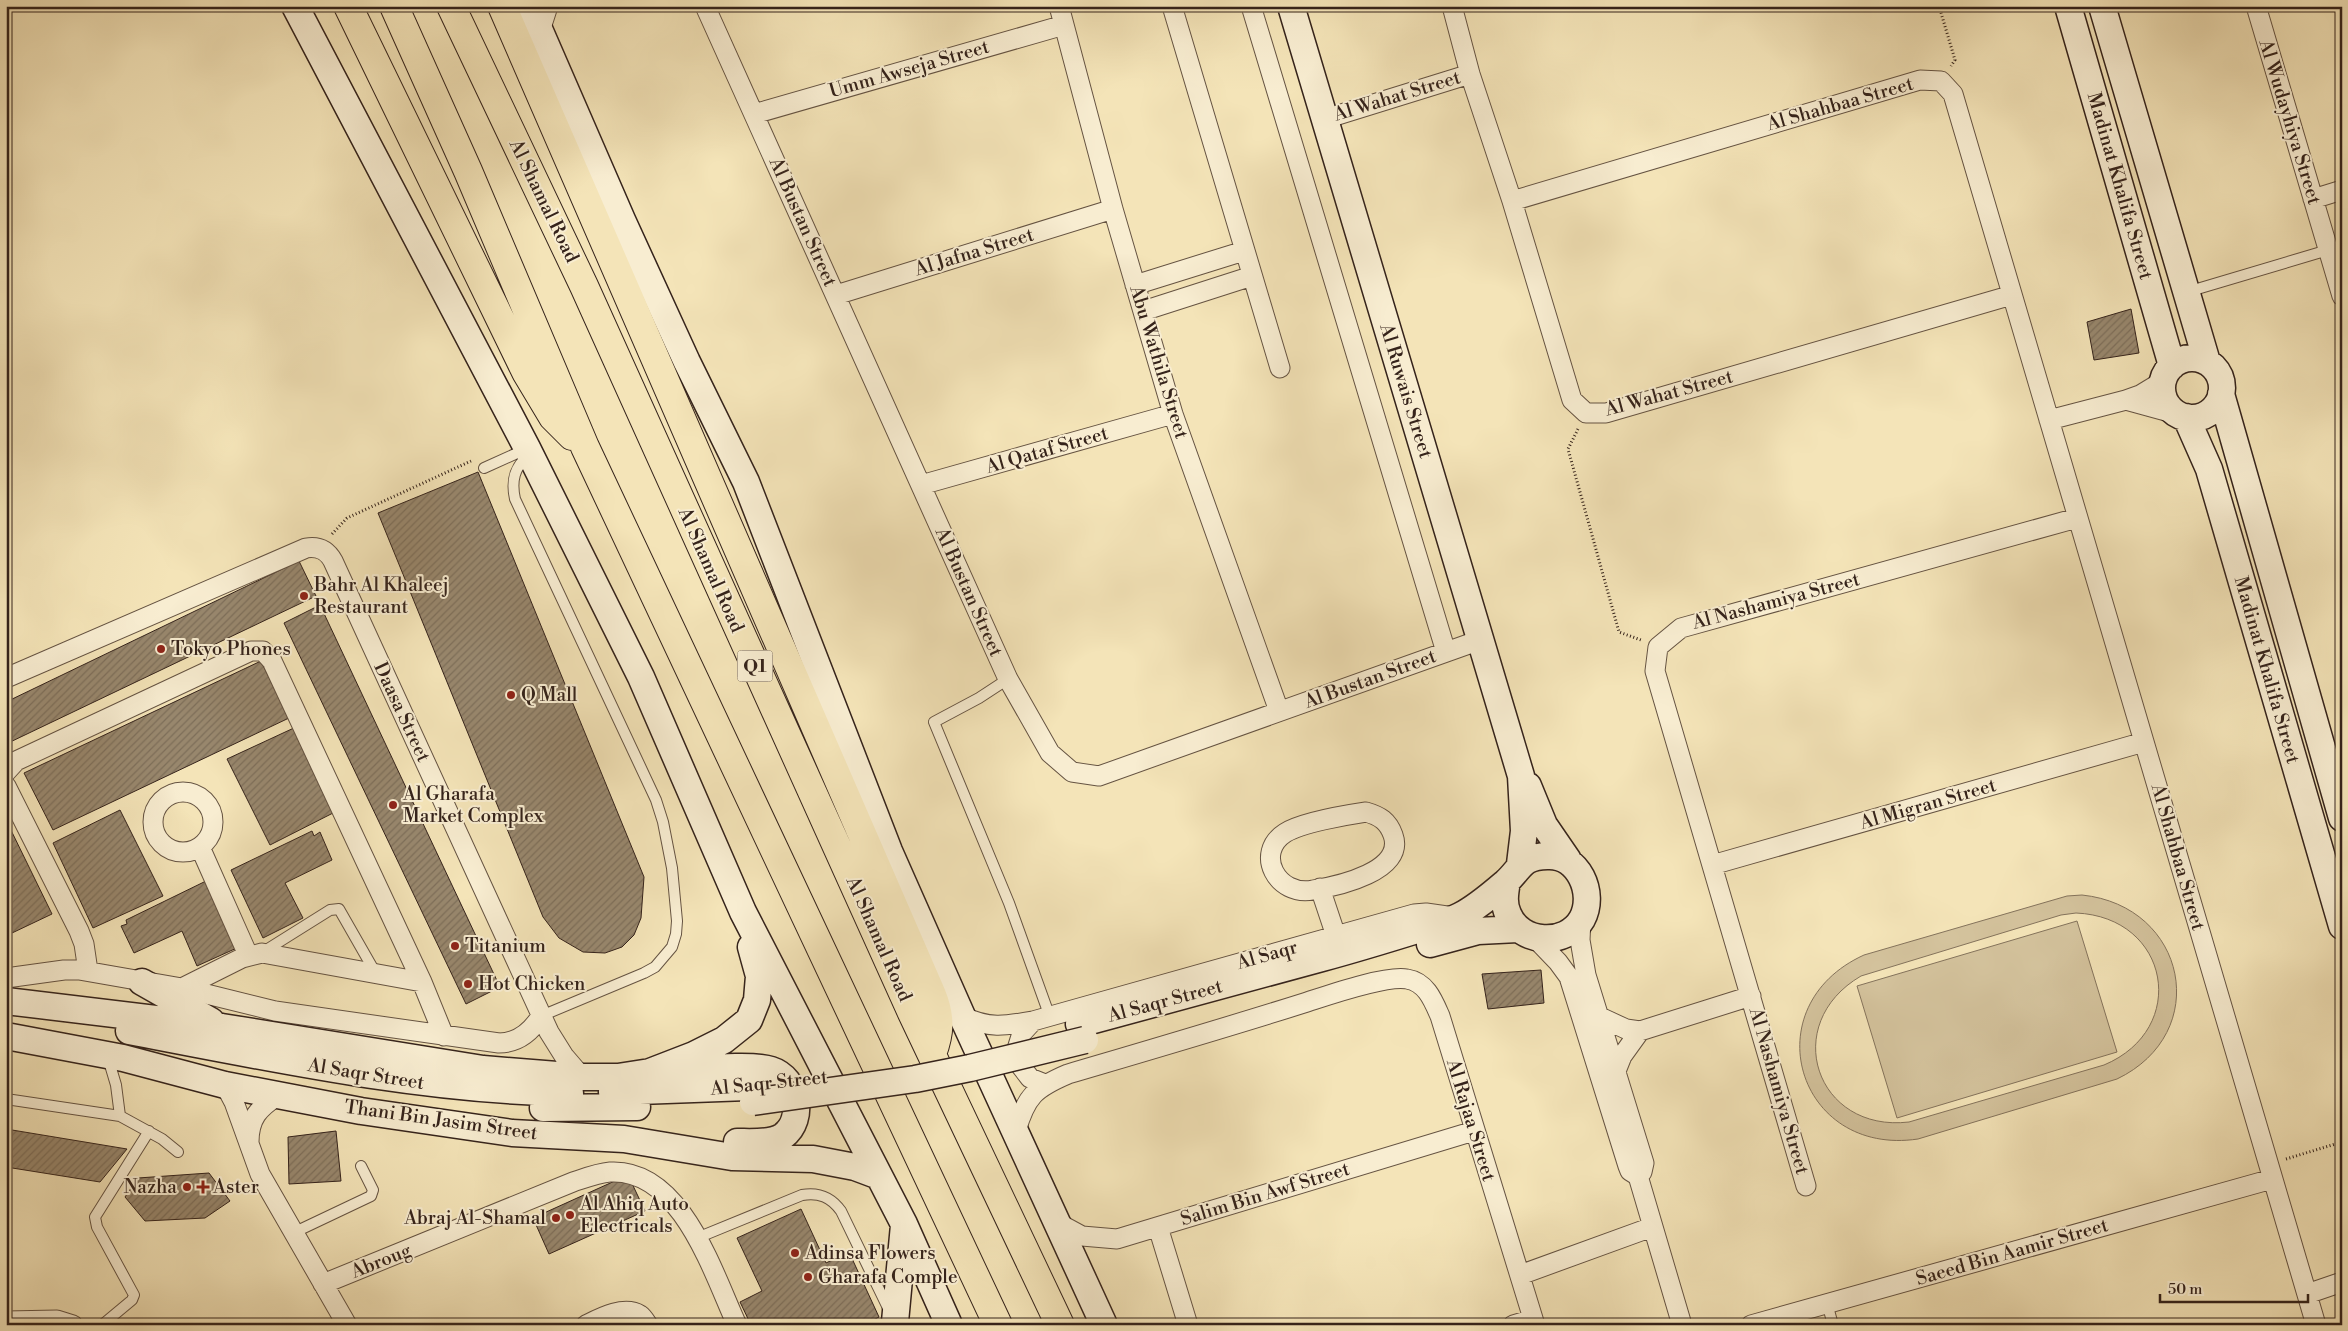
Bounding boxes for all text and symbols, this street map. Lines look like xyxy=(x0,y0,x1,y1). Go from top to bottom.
street label: Umm Awseja Street xyxy=(826,35,992,103)
street label: Al Wudayhiya Street xyxy=(2253,36,2327,208)
street label: Al Wahat Street xyxy=(1330,65,1464,127)
street label: Al Shahbaa Street xyxy=(1763,72,1916,137)
street label: Madinat Khalifa Street xyxy=(2082,90,2158,283)
street label: Al Shamal Road xyxy=(503,134,584,267)
street label: Al Bustan Street xyxy=(763,153,842,290)
street label: Al Jafna Street xyxy=(910,222,1037,282)
street label: Abu Wathila Street xyxy=(1124,281,1194,442)
street label: Al Ruwais Street xyxy=(1374,320,1438,461)
street label: Al Wahat Street xyxy=(1601,364,1736,422)
street label: Al Qataf Street xyxy=(982,421,1111,479)
street label: Al Shamal Road xyxy=(672,503,749,636)
street label: Al Bustan Street xyxy=(929,523,1008,660)
street label: Al Nashamiya Street xyxy=(1689,567,1863,635)
place label: Bahr Al Khaleej Restaurant xyxy=(313,573,449,619)
street label: Madinat Khalifa Street xyxy=(2229,574,2305,767)
marker: Bahr Al Khaleej Restaurant xyxy=(298,590,310,602)
place label: Tokyo Phones xyxy=(171,637,291,661)
marker: Tokyo Phones xyxy=(155,643,167,655)
street label: Al Bustan Street xyxy=(1300,644,1440,714)
road number: Q1 xyxy=(738,650,772,681)
street label: Daasa Street xyxy=(368,658,436,766)
place label: Q Mall xyxy=(521,683,578,707)
marker: Q Mall xyxy=(505,689,517,701)
street label: Al Migran Street xyxy=(1856,773,1999,835)
street label: Al Shahbaa Street xyxy=(2145,780,2210,933)
place label: Al Gharafa Market Complex xyxy=(402,782,544,828)
marker: Al Gharafa Market Complex xyxy=(387,799,399,811)
street label: Al Shamal Road xyxy=(840,872,917,1005)
place label: Titanium xyxy=(465,934,546,958)
street label: Al Saqr xyxy=(1233,935,1300,975)
marker: Titanium xyxy=(449,940,461,952)
place label: Hot Chicken xyxy=(478,972,585,996)
street label: Al Saqr Street xyxy=(1104,974,1225,1028)
marker: Hot Chicken xyxy=(462,978,474,990)
street label: Al Nashamiya Street xyxy=(1743,1004,1814,1177)
street label: Al Saqr Street xyxy=(305,1053,426,1095)
street label: Al Rajaa Street xyxy=(1441,1055,1501,1184)
street label: Al Saqr Street xyxy=(708,1065,829,1101)
street label: Thani Bin Jasim Street xyxy=(343,1095,539,1145)
street label: Salim Bin Awf Street xyxy=(1178,1157,1353,1231)
place label: Nazha xyxy=(123,1175,177,1199)
place label: Aster xyxy=(212,1175,259,1199)
marker: Nazha xyxy=(181,1181,193,1193)
marker: Aster xyxy=(197,1181,209,1193)
place label: Al Ahiq Auto Electricals xyxy=(579,1192,689,1238)
place label: Abraj Al-Shamal xyxy=(403,1206,546,1230)
marker: Al Ahiq Auto Electricals xyxy=(564,1209,576,1221)
marker: Abraj Al-Shamal xyxy=(550,1212,562,1224)
street label: Saeed Bin Aamir Street xyxy=(1913,1213,2111,1291)
street label: Abroug xyxy=(346,1238,415,1284)
place label: Adinsa Flowers xyxy=(804,1241,936,1265)
marker: Adinsa Flowers xyxy=(789,1247,801,1259)
place label: Gharafa Comple xyxy=(818,1265,958,1289)
marker: Gharafa Comple xyxy=(802,1271,814,1283)
scale bar xyxy=(2160,1271,2308,1303)
text: 50 m xyxy=(2168,1280,2202,1299)

